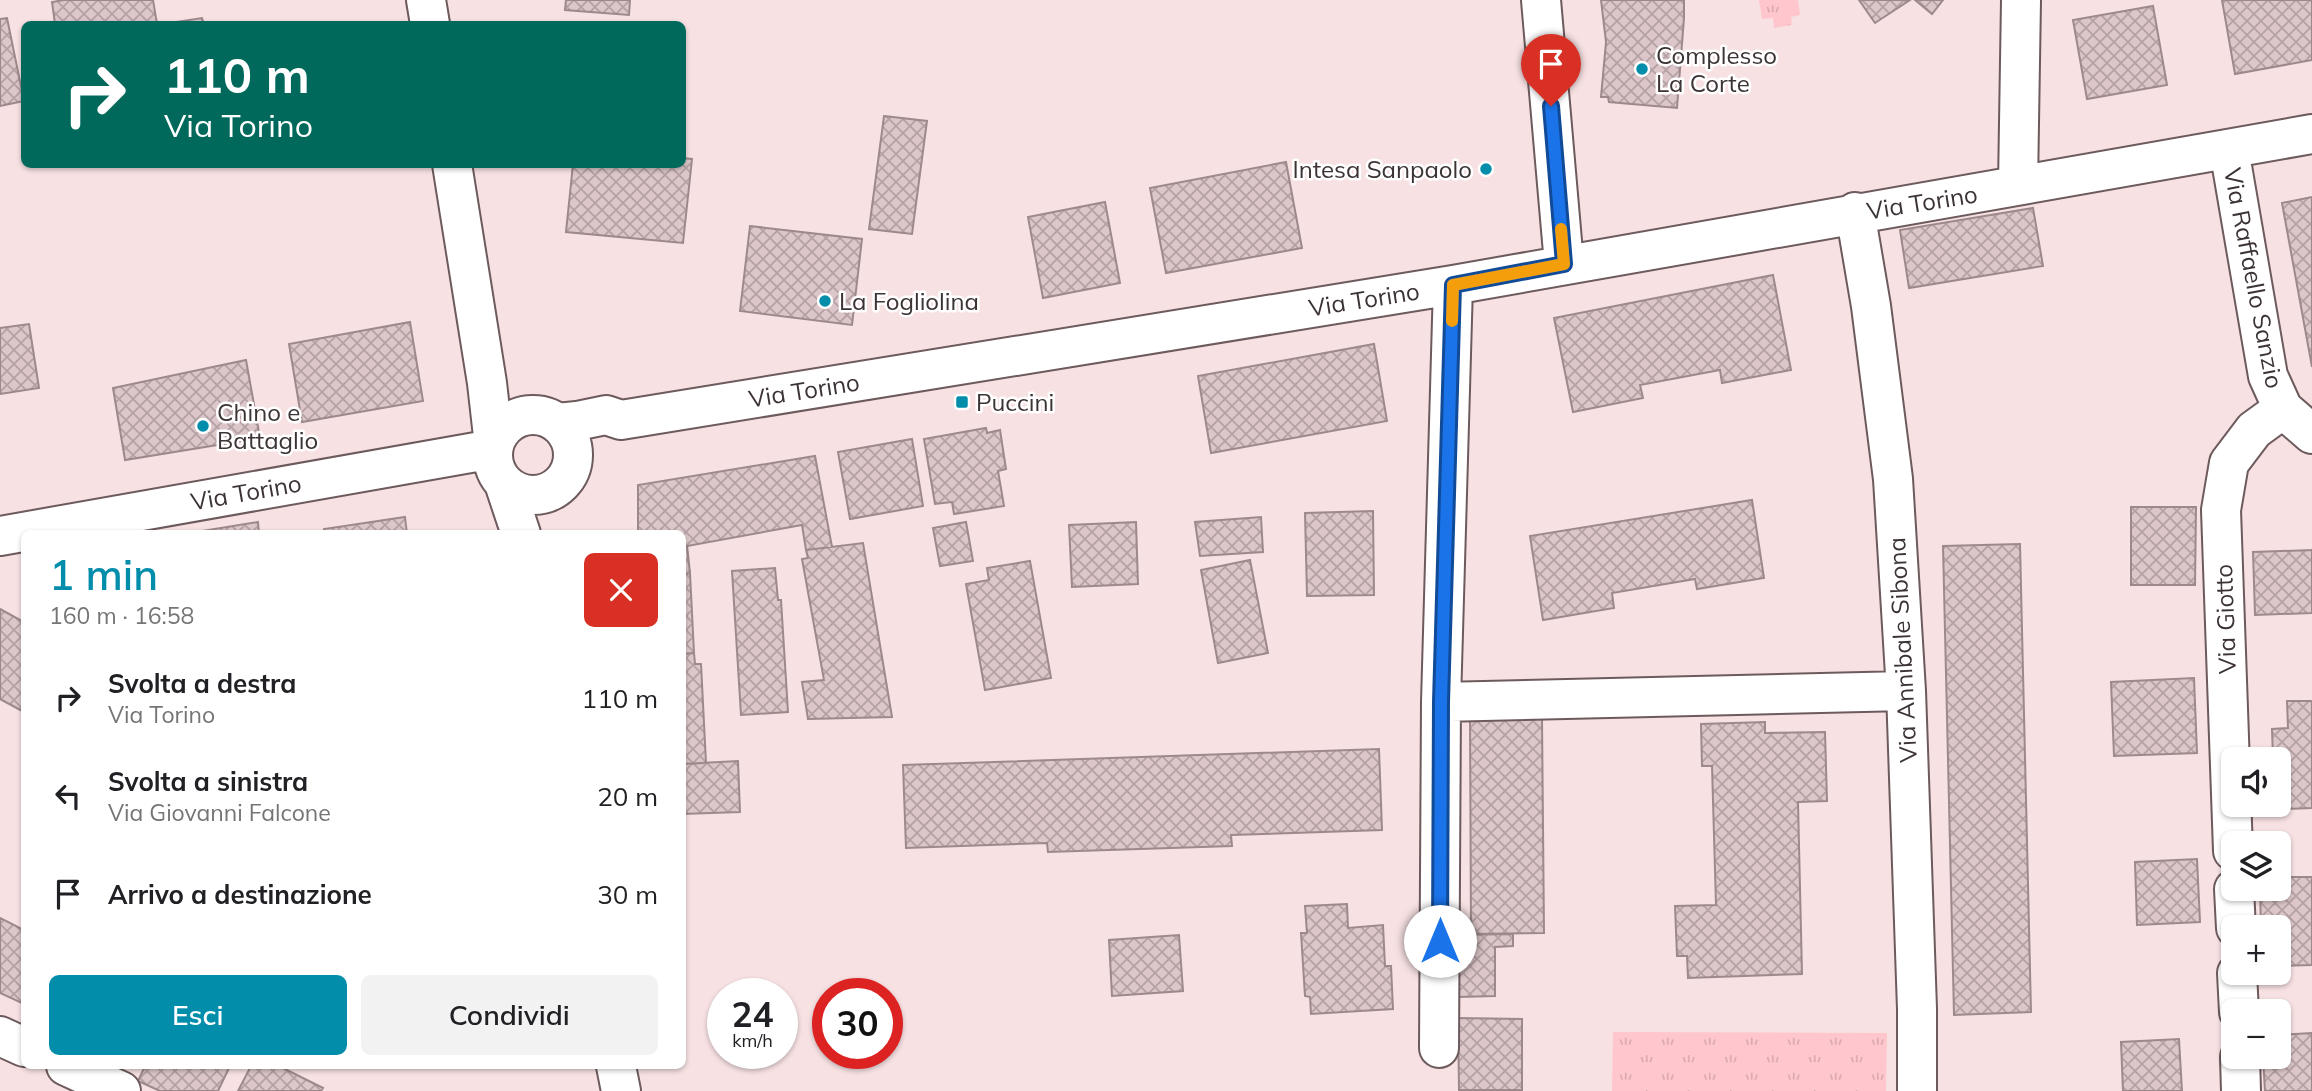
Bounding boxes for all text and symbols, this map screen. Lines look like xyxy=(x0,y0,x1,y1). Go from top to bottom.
pin xyxy=(1521,34,1581,106)
place label: Complesso La Corte xyxy=(1656,40,1777,98)
text: 110 m xyxy=(164,44,310,105)
icon: arrive xyxy=(1532,45,1570,83)
icon: right xyxy=(49,49,140,140)
marker: Complesso La Corte xyxy=(1634,61,1650,77)
text: Via Torino xyxy=(164,105,313,145)
place label: Intesa Sanpaolo xyxy=(1292,154,1472,184)
marker: Intesa Sanpaolo xyxy=(1478,161,1494,177)
street label: Via Raffaello Sanzio xyxy=(2218,165,2290,391)
street label: Via Torino xyxy=(1864,178,1980,226)
street label: Via Torino xyxy=(1306,275,1422,323)
place label: La Fogliolina xyxy=(839,286,979,316)
marker: La Fogliolina xyxy=(817,293,833,309)
street label: Via Torino xyxy=(746,366,862,414)
place label: Puccini xyxy=(976,387,1054,417)
marker: Puccini xyxy=(954,394,970,410)
place label: Chino e Battaglio xyxy=(217,397,318,455)
marker: Chino e Battaglio xyxy=(195,418,211,434)
street label: Via Torino xyxy=(188,468,304,516)
street label: Via Annibale Sibona xyxy=(1881,537,1923,763)
text: 1 min xyxy=(49,548,158,601)
button: close xyxy=(584,553,658,627)
street label: Via Giotto xyxy=(2208,563,2242,675)
text: 160 m · 16:58 xyxy=(49,601,194,630)
text: Svolta a destra xyxy=(108,667,296,700)
icon: right xyxy=(49,679,87,717)
text: 110 m xyxy=(582,682,658,715)
text: Via Torino xyxy=(108,700,215,729)
map controls xyxy=(2221,747,2291,1069)
button: sound xyxy=(2221,747,2291,817)
text: Svolta a sinistra xyxy=(108,765,308,798)
icon: left xyxy=(49,777,87,815)
text: 20 m xyxy=(597,780,658,813)
text: Via Giovanni Falcone xyxy=(108,798,331,827)
button: layers xyxy=(2221,831,2291,901)
icon: arrive xyxy=(49,875,87,913)
text: Arrivo a destinazione xyxy=(108,878,372,911)
text: 30 m xyxy=(597,878,658,911)
position arrow xyxy=(1403,904,1477,978)
button: + xyxy=(2221,915,2291,985)
button: Esci xyxy=(49,975,347,1055)
button: Condividi xyxy=(361,975,658,1055)
speed limit sign: 30 xyxy=(812,978,903,1069)
text: 24 xyxy=(731,992,774,1036)
button: − xyxy=(2221,999,2291,1069)
text: km/h xyxy=(732,1029,773,1052)

